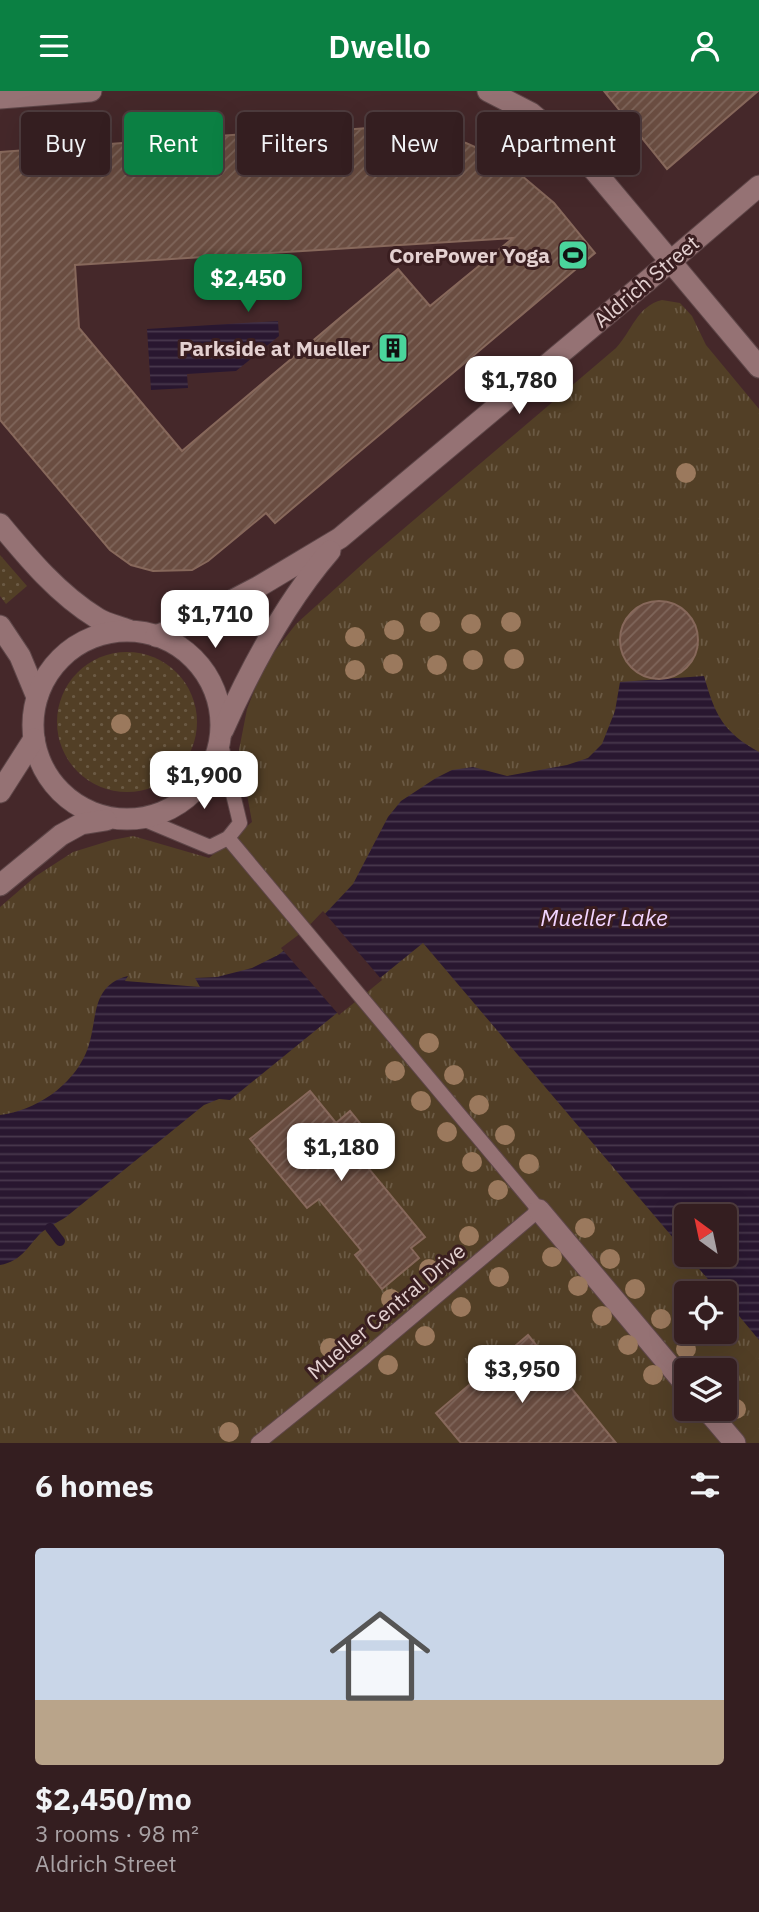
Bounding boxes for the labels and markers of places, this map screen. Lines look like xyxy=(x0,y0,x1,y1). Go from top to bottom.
sports icon: CorePower Yoga xyxy=(556,238,590,272)
place label: CorePower Yoga xyxy=(389,241,550,269)
pin: $2,450 xyxy=(191,255,305,314)
building icon: Parkside at Mueller xyxy=(376,331,410,365)
place label: Parkside at Mueller xyxy=(179,334,371,362)
pin: $1,780 xyxy=(462,357,576,416)
pin: $1,710 xyxy=(158,591,272,650)
pin: $1,900 xyxy=(147,751,261,811)
pin: $1,180 xyxy=(284,1123,398,1183)
pin: $3,950 xyxy=(465,1345,579,1405)

